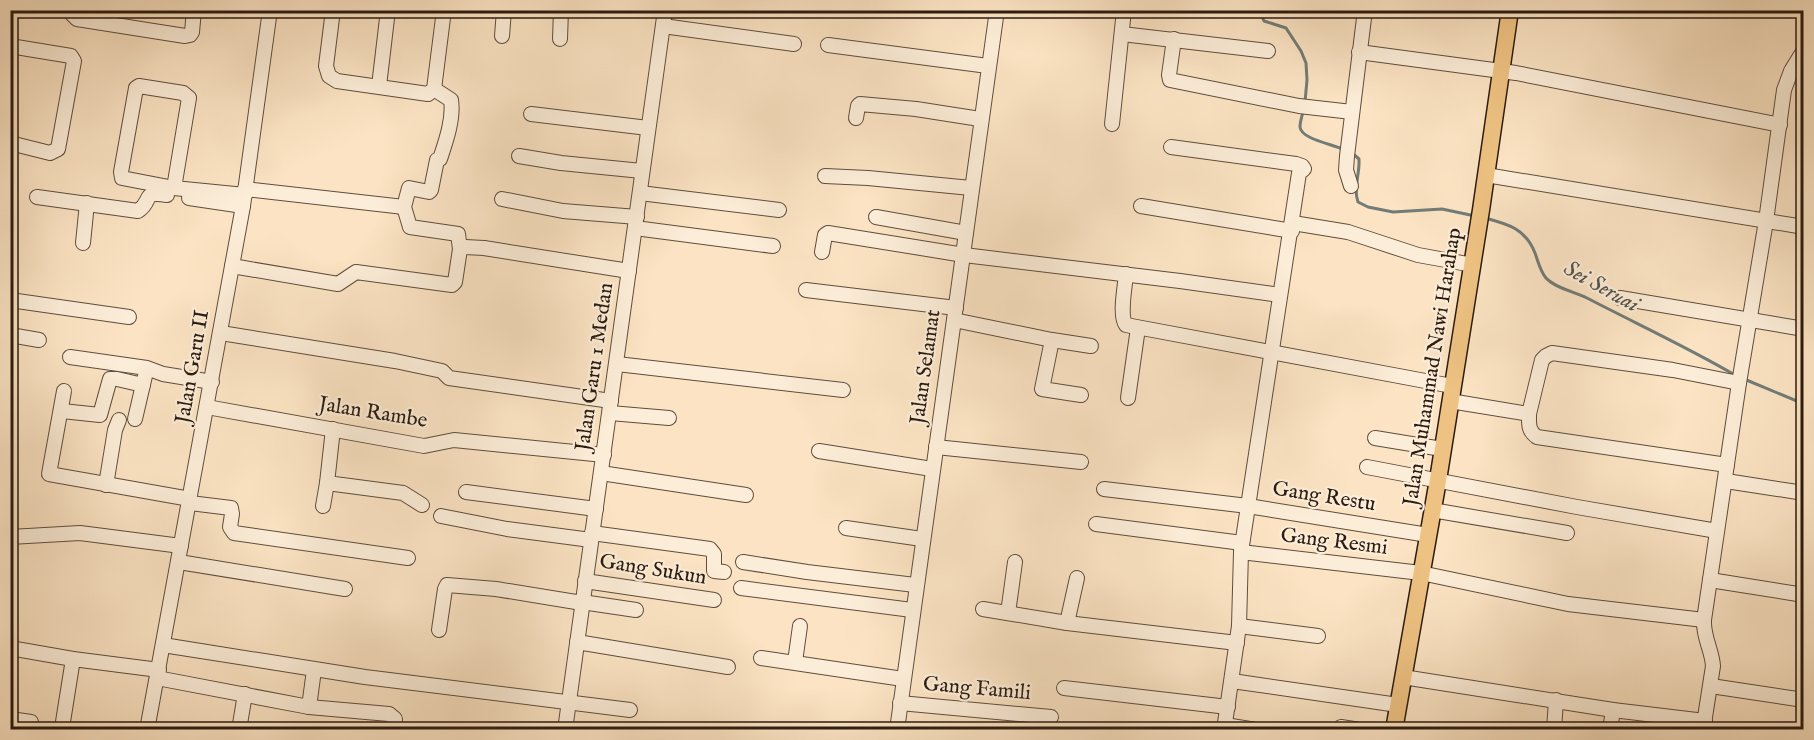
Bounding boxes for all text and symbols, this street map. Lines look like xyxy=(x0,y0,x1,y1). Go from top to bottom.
street label: Jalan Muhammad Nawi Harahap xyxy=(1397,226,1468,510)
water label: Sei Seruai xyxy=(1558,255,1645,320)
street label: Jalan Garu 1 Medan xyxy=(570,281,620,455)
street label: Jalan Garu II xyxy=(169,308,216,428)
street label: Jalan Selamat xyxy=(904,308,947,428)
street label: Jalan Rambe xyxy=(315,391,430,435)
street label: Gang Restu xyxy=(1271,476,1378,518)
street label: Gang Resmi xyxy=(1279,522,1389,562)
street label: Gang Sukun xyxy=(598,548,708,592)
street label: Gang Famili xyxy=(922,671,1032,707)

